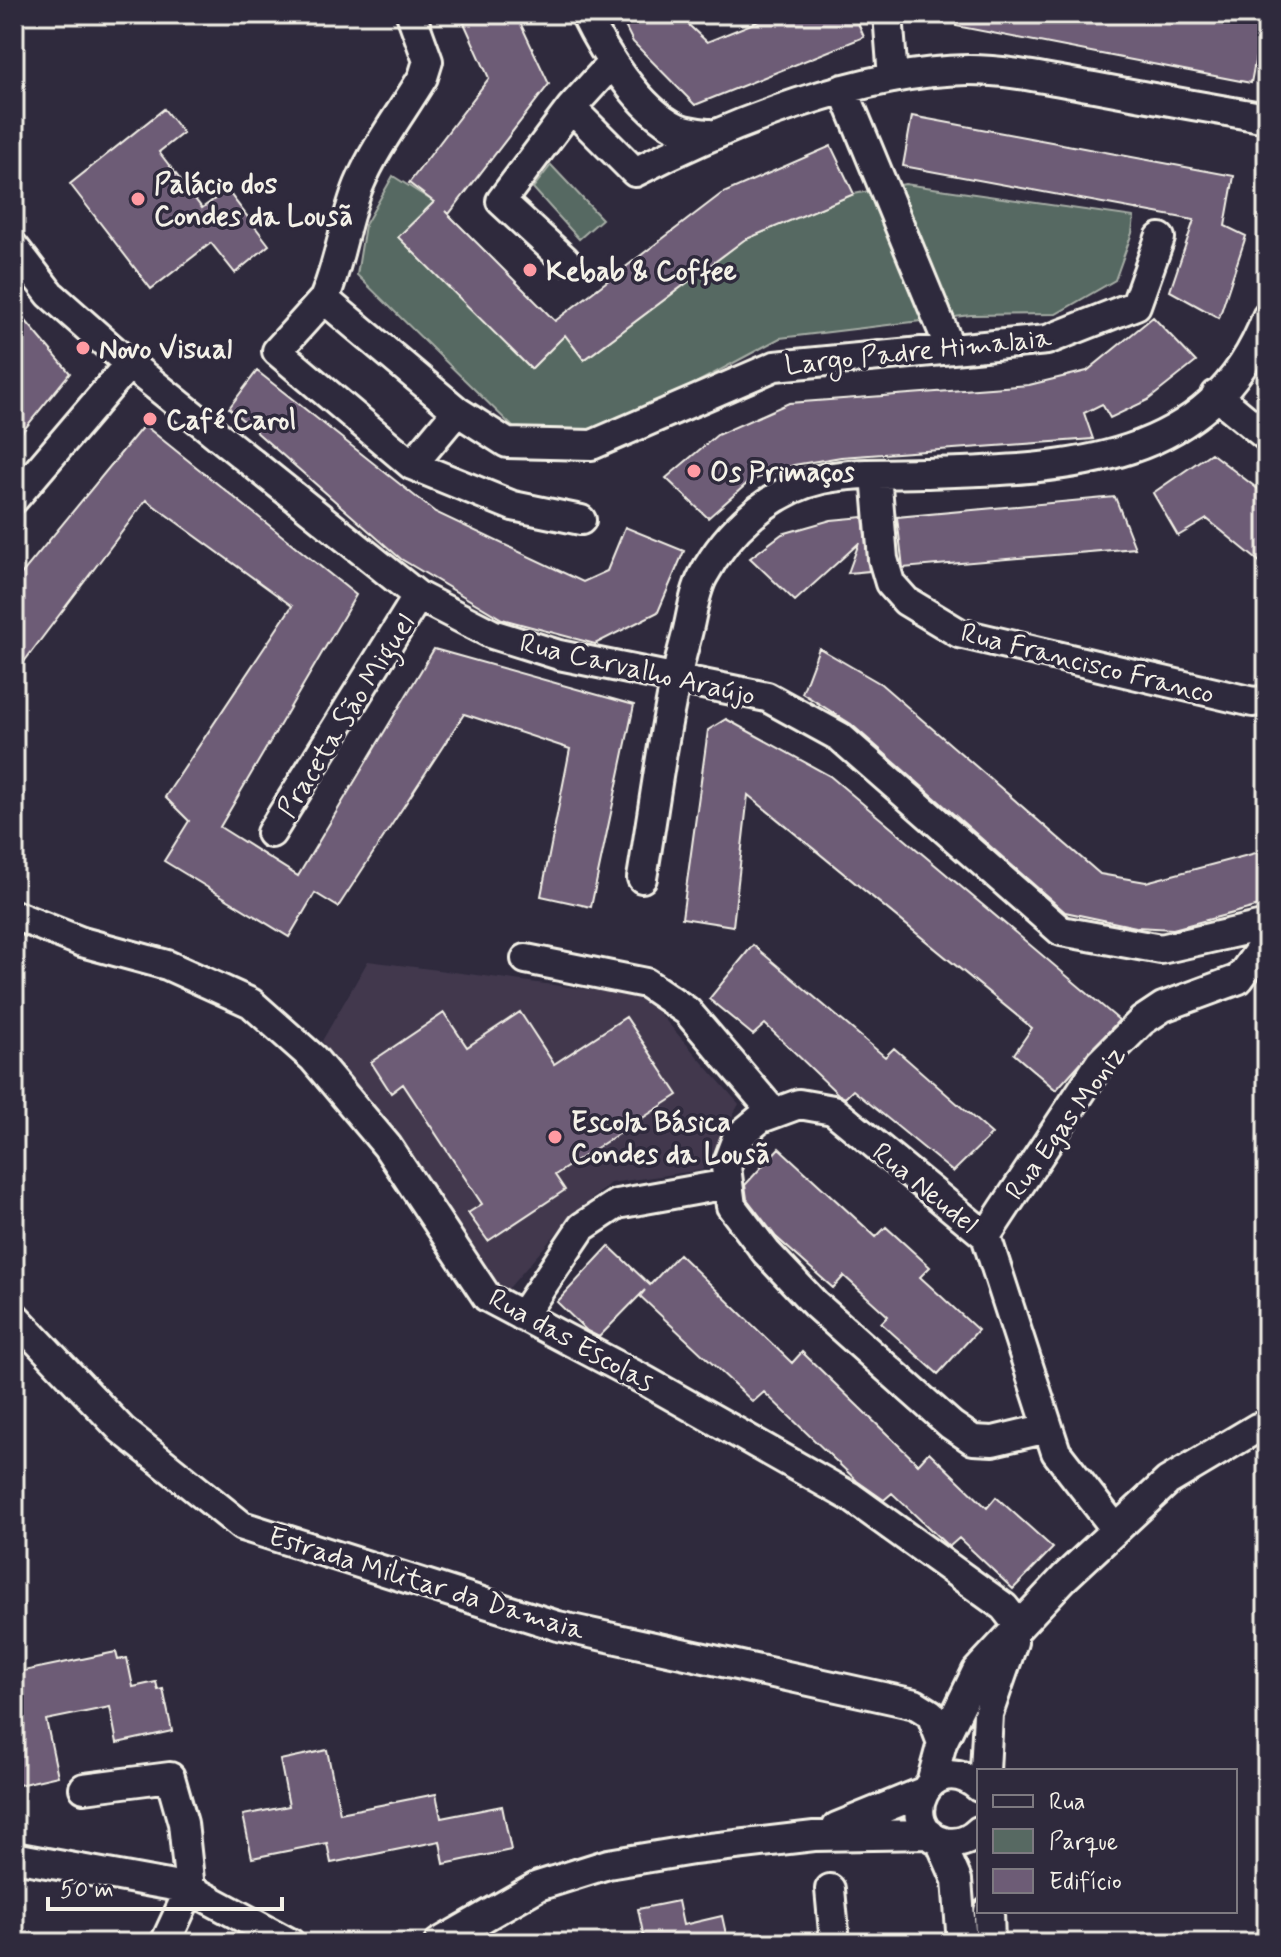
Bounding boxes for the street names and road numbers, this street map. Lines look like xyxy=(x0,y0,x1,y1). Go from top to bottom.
street label: Largo Padre Himalaia xyxy=(783,320,1054,387)
street label: Praceta São Miguel xyxy=(269,607,427,827)
street label: Rua Francisco Franco xyxy=(957,615,1218,714)
street label: Rua Carvalho Araújo xyxy=(516,625,759,716)
street label: Rua Egas Moniz xyxy=(997,1039,1135,1208)
street label: Rua Neudel xyxy=(864,1135,985,1243)
street label: Rua das Escolas xyxy=(481,1280,660,1402)
street label: Estrada Militar da Damaia xyxy=(264,1519,589,1650)

